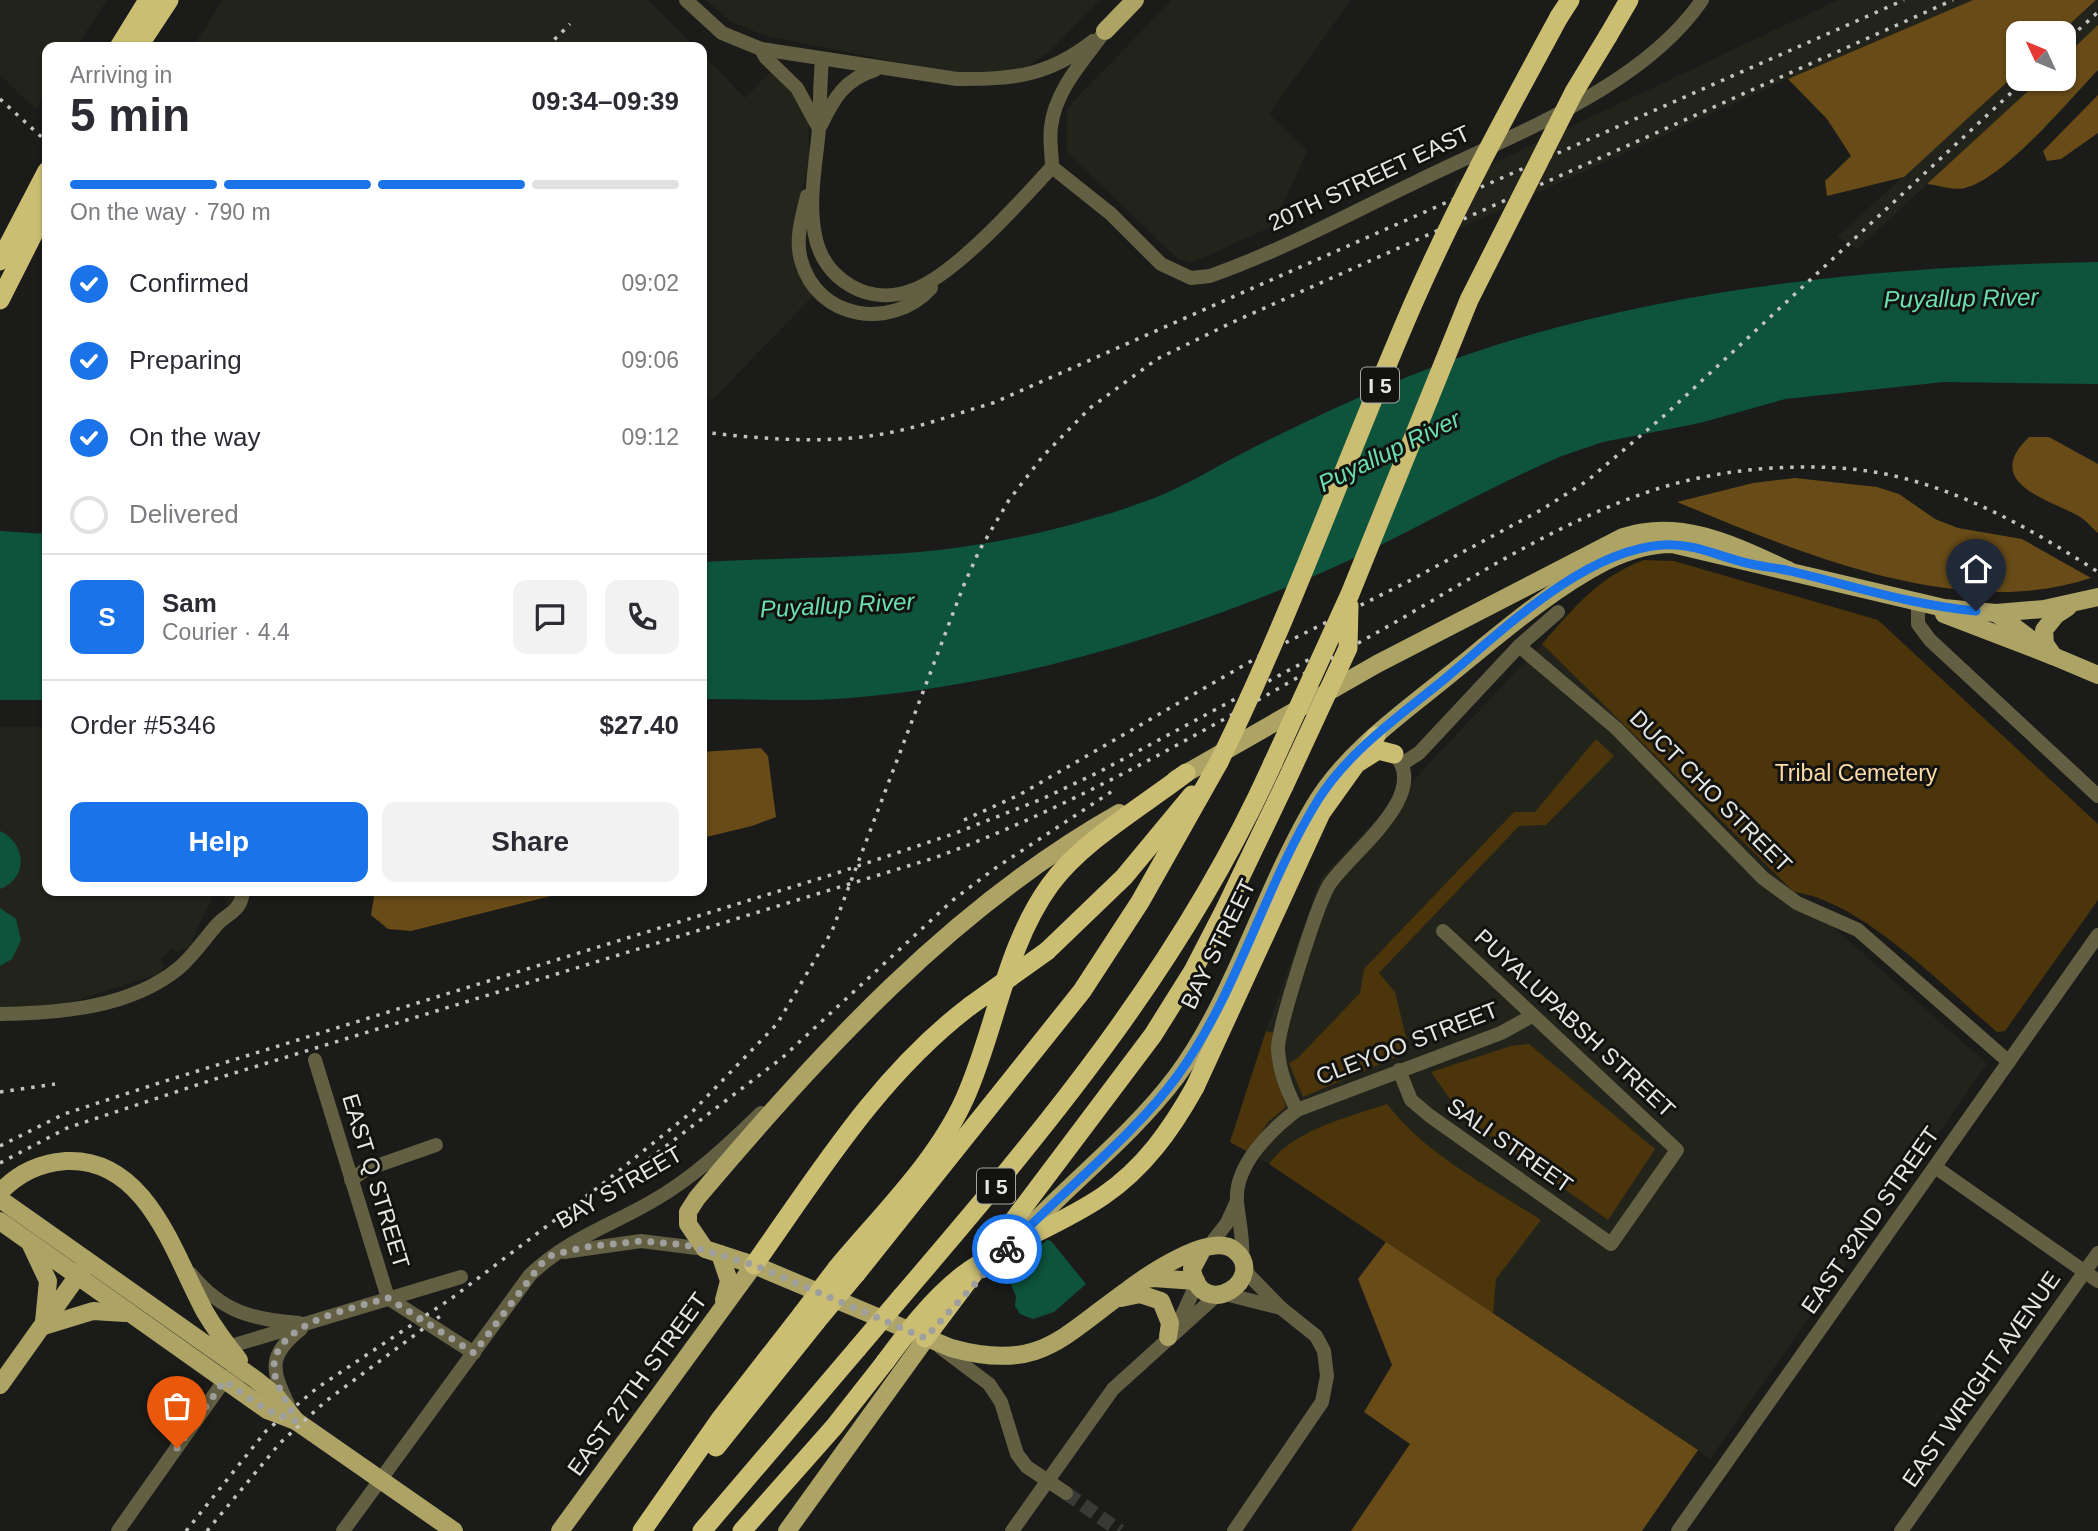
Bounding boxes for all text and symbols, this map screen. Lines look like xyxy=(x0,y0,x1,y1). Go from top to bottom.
north arrow xyxy=(2006,21,2076,91)
map controls xyxy=(2006,21,2076,91)
text: Arriving in xyxy=(70,62,172,88)
text: 09:34–09:39 xyxy=(532,86,679,116)
text: 5 min xyxy=(70,89,190,141)
street label: 20TH STREET EAST xyxy=(1264,120,1474,236)
text: On the way · 790 m xyxy=(70,199,271,225)
icon: check xyxy=(70,265,108,303)
text: Confirmed xyxy=(129,268,249,298)
text: 09:02 xyxy=(621,270,679,296)
water label: Puyallup River xyxy=(1883,283,2040,313)
icon: check xyxy=(70,342,108,380)
text: Preparing xyxy=(129,345,242,375)
text: 09:06 xyxy=(621,347,679,373)
road number: I 5 xyxy=(1361,368,1399,402)
water label: Puyallup River xyxy=(1314,405,1465,497)
icon: check xyxy=(70,419,108,457)
text: On the way xyxy=(129,422,261,452)
text: 09:12 xyxy=(621,424,679,450)
text: Delivered xyxy=(129,499,239,529)
pin xyxy=(1946,539,2006,611)
icon: home xyxy=(1957,550,1995,588)
button: chat xyxy=(513,580,587,654)
button: phone xyxy=(605,580,679,654)
water label: Puyallup River xyxy=(759,587,916,623)
text: Sam xyxy=(162,588,217,618)
text: S xyxy=(98,602,116,632)
text: Courier · 4.4 xyxy=(162,619,290,645)
street label: DUCT CHO STREET xyxy=(1625,705,1797,877)
text: Order #5346 xyxy=(70,710,216,740)
text: $27.40 xyxy=(599,710,679,740)
park label: Tribal Cemetery xyxy=(1775,760,1938,786)
button: Help xyxy=(70,802,368,882)
button: Share xyxy=(382,802,679,882)
street label: BAY STREET xyxy=(1175,875,1261,1013)
street label: PUYALUPABSH STREET xyxy=(1470,924,1680,1122)
street label: CLEYOO STREET xyxy=(1312,996,1502,1090)
street label: EAST Q STREET xyxy=(337,1091,415,1271)
street label: SALI STREET xyxy=(1442,1092,1578,1198)
street label: EAST 32ND STREET xyxy=(1796,1122,1944,1318)
street label: BAY STREET xyxy=(551,1140,687,1234)
road number: I 5 xyxy=(977,1168,1015,1204)
courier xyxy=(972,1214,1042,1284)
icon: bike xyxy=(988,1230,1026,1268)
street label: EAST WRIGHT AVENUE xyxy=(1897,1266,2065,1492)
street label: EAST 27TH STREET xyxy=(562,1288,712,1480)
pin xyxy=(147,1376,207,1448)
icon: bag xyxy=(158,1387,196,1425)

